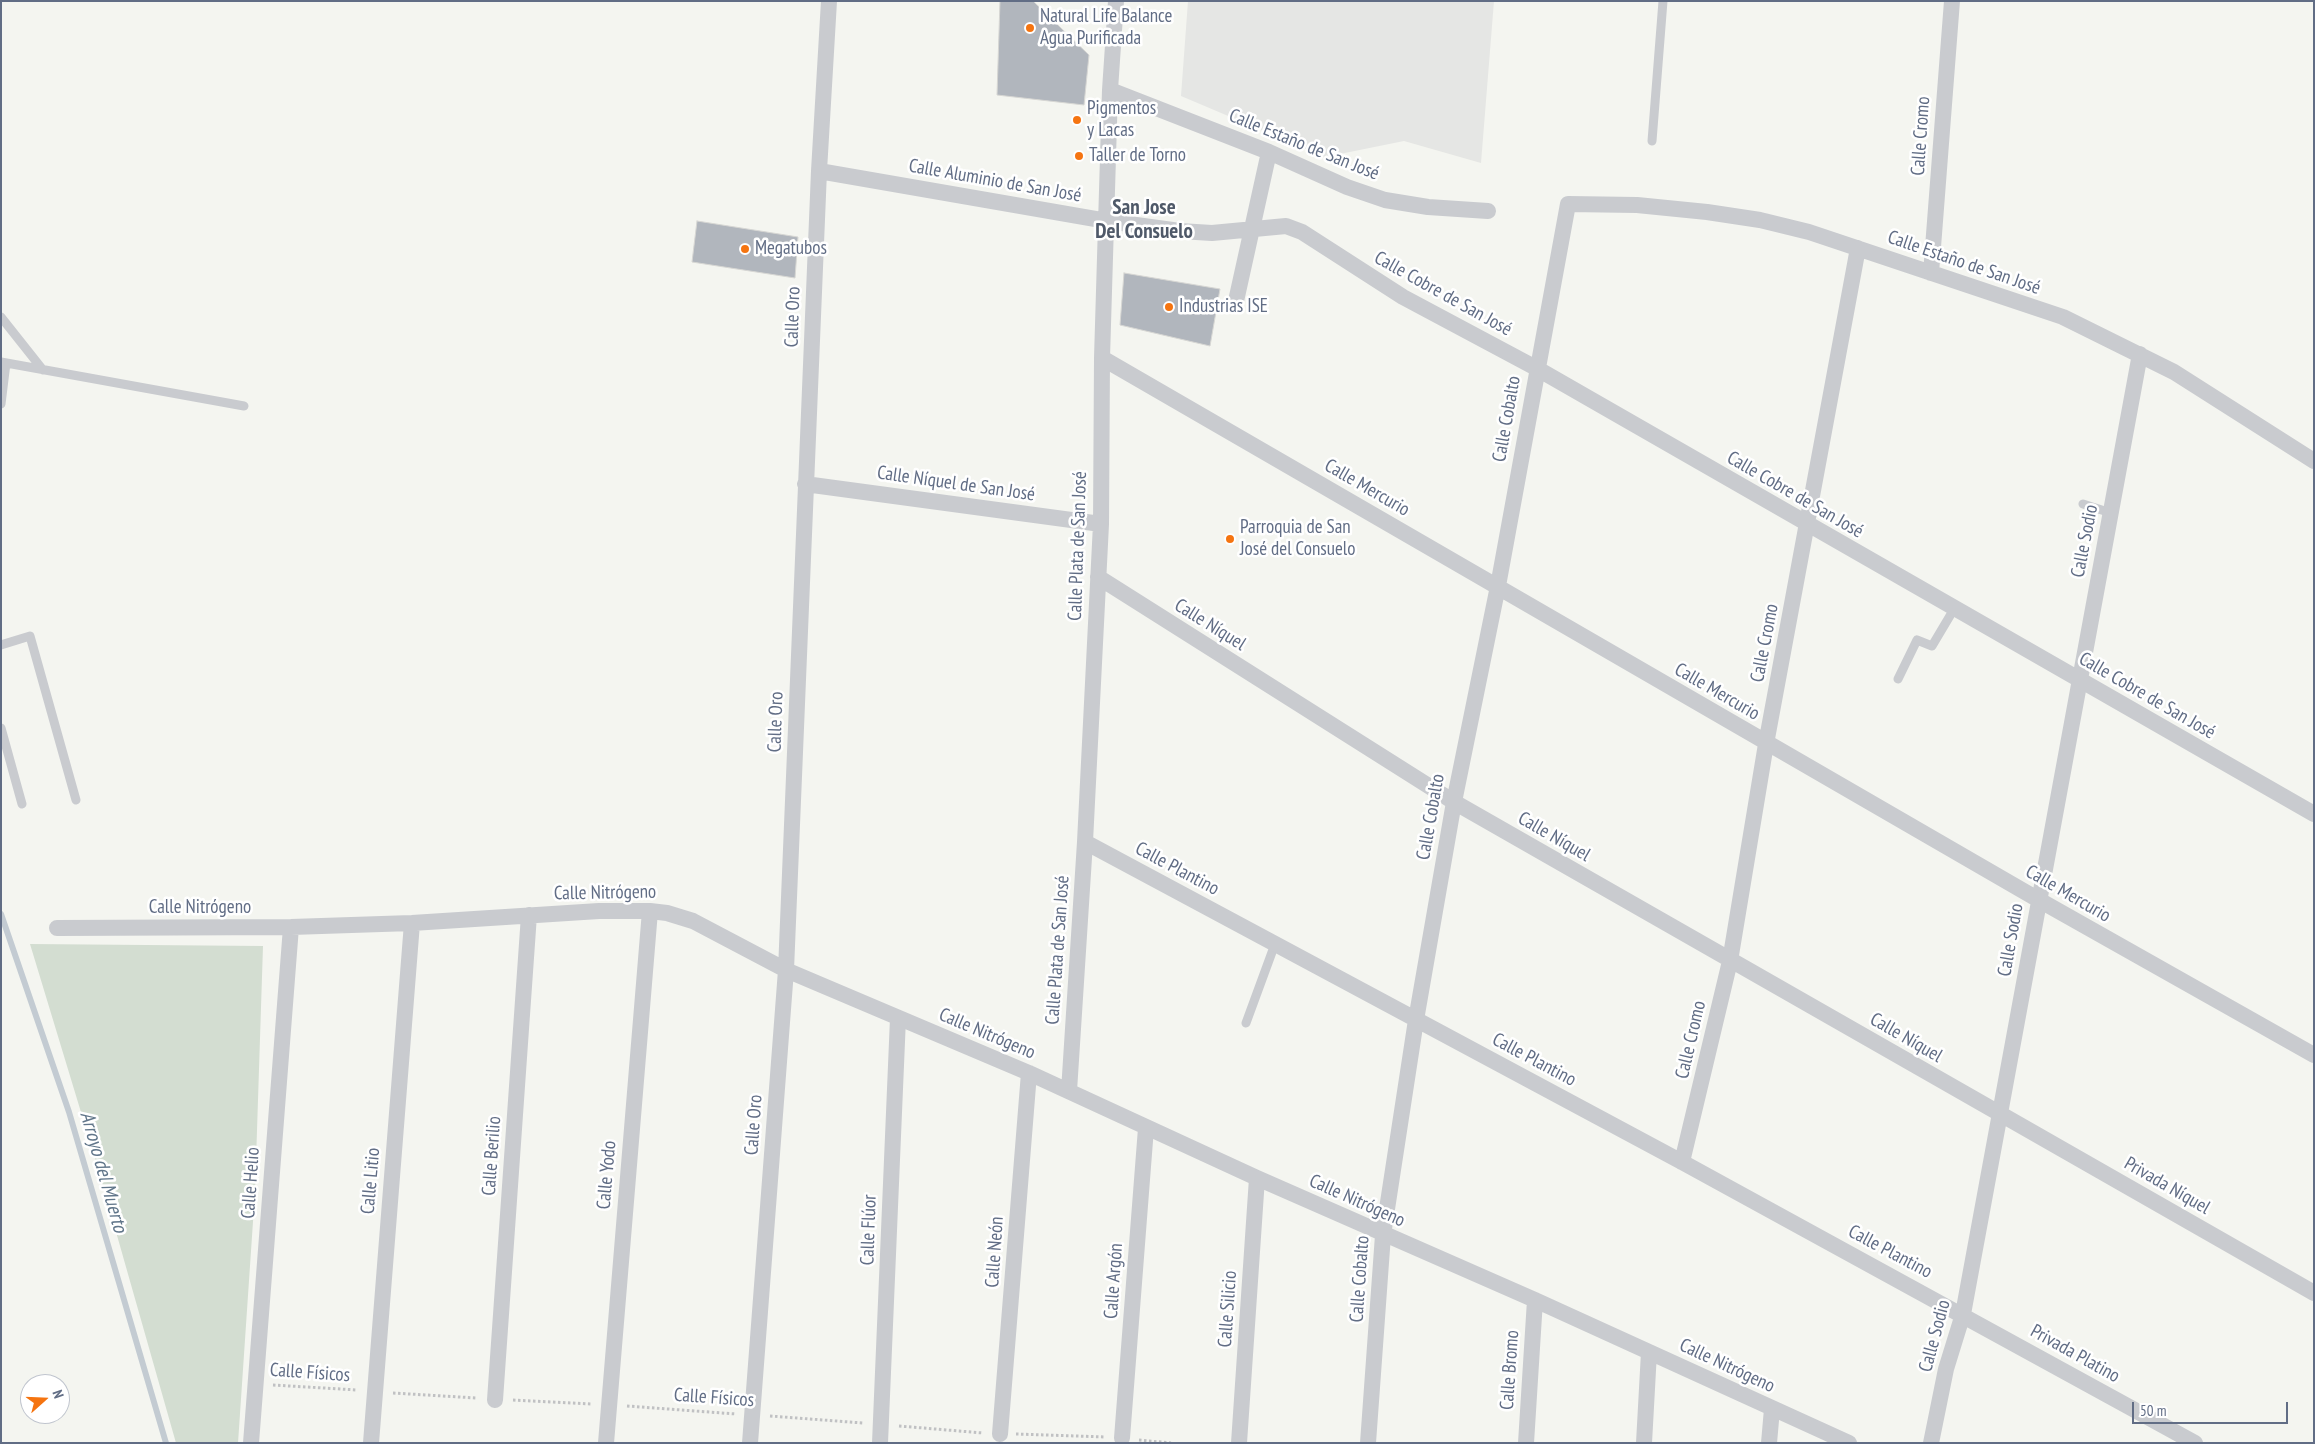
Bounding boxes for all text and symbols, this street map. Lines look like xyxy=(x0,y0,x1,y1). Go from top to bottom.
place label: Natural Life Balance Agua Purificada xyxy=(1040,6,1172,50)
marker: Natural Life Balance Agua Purificada xyxy=(1024,22,1036,34)
street label: Calle Cromo xyxy=(1907,96,1935,176)
place label: Pigmentos y Lacas xyxy=(1087,98,1156,142)
street label: Calle Estaño de San José xyxy=(1226,104,1382,186)
marker: Pigmentos y Lacas xyxy=(1071,114,1083,126)
place label: Taller de Torno xyxy=(1089,145,1186,167)
marker: Taller de Torno xyxy=(1073,150,1085,162)
street label: Calle Aluminio de San José xyxy=(907,155,1083,207)
district label: San Jose Del Consuelo xyxy=(1095,195,1193,245)
street label: Calle Estaño de San José xyxy=(1885,226,2043,300)
place label: Megatubos xyxy=(755,238,827,260)
marker: Megatubos xyxy=(739,243,751,255)
street label: Calle Cobre de San José xyxy=(1370,247,1516,341)
street label: Calle Oro xyxy=(781,286,805,348)
place label: Industrias ISE xyxy=(1179,296,1268,318)
marker: Industrias ISE xyxy=(1163,301,1175,313)
street label: Calle Cobalto xyxy=(1488,374,1526,464)
street label: Calle Cobre de San José xyxy=(1723,447,1867,543)
street label: Calle Mercurio xyxy=(1320,455,1414,521)
street label: Calle Níquel de San José xyxy=(876,462,1036,506)
street label: Calle Plata de San José xyxy=(1064,471,1092,621)
street label: Calle Sodio xyxy=(2067,503,2103,579)
place label: Parroquia de San José del Consuelo xyxy=(1240,517,1355,561)
marker: Parroquia de San José del Consuelo xyxy=(1224,533,1236,545)
street label: Calle Níquel xyxy=(1170,594,1250,656)
street label: Calle Cromo xyxy=(1746,602,1784,684)
street label: Calle Cobre de San José xyxy=(2075,648,2219,744)
street label: Calle Mercurio xyxy=(1670,659,1764,725)
street label: Calle Oro xyxy=(764,691,788,753)
street label: Calle Cobalto xyxy=(1412,772,1450,862)
street label: Calle Níquel xyxy=(1514,807,1594,867)
street label: Calle Plantino xyxy=(1131,837,1223,901)
street label: Calle Mercurio xyxy=(2021,861,2115,927)
street label: Calle Plata de San José xyxy=(1041,875,1075,1025)
street label: Calle Nitrógeno xyxy=(554,881,656,905)
street label: Calle Nitrógeno xyxy=(149,897,251,919)
street label: Calle Sodio xyxy=(1993,902,2029,978)
street label: Calle Cromo xyxy=(1671,999,1711,1081)
street label: Calle Nitrógeno xyxy=(935,1004,1039,1064)
street label: Calle Níquel xyxy=(1866,1008,1946,1068)
street label: Calle Plantino xyxy=(1488,1028,1580,1092)
street label: Calle Oro xyxy=(741,1094,767,1156)
water label: Arroyo del Muerto xyxy=(74,1109,132,1235)
street label: Calle Berilio xyxy=(478,1115,506,1197)
street label: Calle Yodo xyxy=(593,1140,621,1210)
street label: Calle Helio xyxy=(237,1147,265,1219)
street label: Calle Litio xyxy=(357,1147,385,1215)
street label: Privada Níquel xyxy=(2120,1152,2214,1220)
street label: Calle Nitrógeno xyxy=(1306,1170,1408,1232)
street label: Calle Flúor xyxy=(856,1194,882,1266)
street label: Calle Neón xyxy=(981,1216,1009,1288)
street label: Calle Plantino xyxy=(1844,1220,1936,1284)
street label: Calle Cobalto xyxy=(1346,1235,1374,1323)
street label: Calle Argón xyxy=(1100,1242,1128,1320)
street label: Calle Silicio xyxy=(1214,1270,1242,1348)
street label: Calle Sodio xyxy=(1914,1297,1956,1375)
street label: Privada Platino xyxy=(2026,1320,2124,1388)
street label: Calle Bromo xyxy=(1496,1329,1524,1411)
street label: Calle Nitrógeno xyxy=(1676,1334,1778,1398)
street label: Calle Físicos xyxy=(269,1359,351,1387)
north arrow xyxy=(20,1374,70,1424)
street label: Calle Físicos xyxy=(673,1384,755,1412)
text: N xyxy=(48,1388,68,1401)
scale bar xyxy=(2135,1392,2291,1424)
text: 50 m xyxy=(2140,1401,2166,1420)

